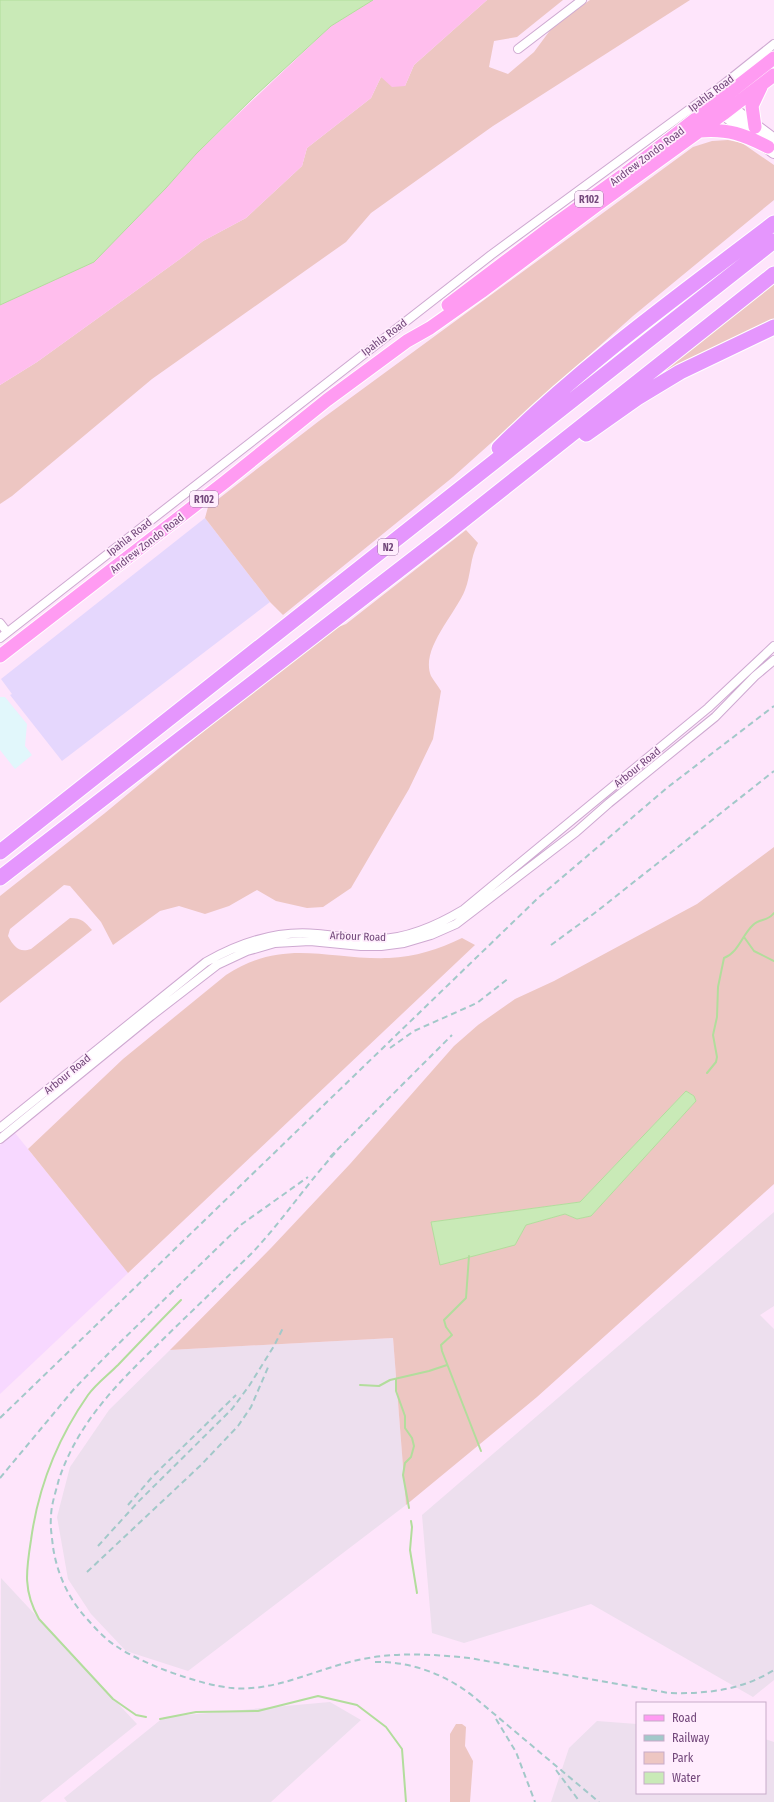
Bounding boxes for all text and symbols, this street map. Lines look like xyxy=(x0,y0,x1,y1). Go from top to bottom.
street label: Ipahla Road xyxy=(686,72,737,115)
street label: Andrew Zondo Road xyxy=(608,124,687,189)
road number: R102 xyxy=(575,191,603,207)
street label: Ipahla Road xyxy=(359,316,410,359)
road number: R102 xyxy=(190,491,218,507)
street label: Andrew Zondo Road xyxy=(108,511,187,576)
street label: Ipahla Road xyxy=(104,516,154,559)
road number: N2 xyxy=(378,539,398,555)
street label: Arbour Road xyxy=(611,745,663,790)
street label: Arbour Road xyxy=(330,929,386,944)
street label: Arbour Road xyxy=(41,1052,93,1097)
legend xyxy=(636,1702,766,1794)
text: Road xyxy=(672,1711,697,1725)
text: Railway xyxy=(672,1731,710,1745)
text: Park xyxy=(672,1751,694,1765)
text: Water xyxy=(672,1771,701,1785)

